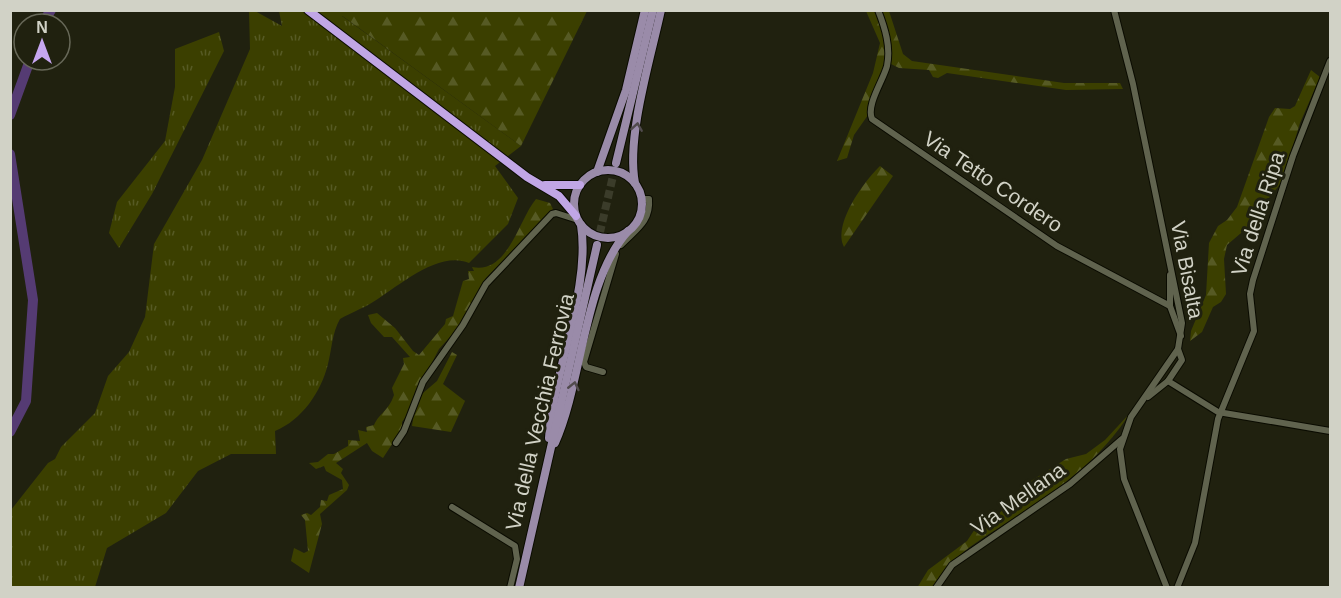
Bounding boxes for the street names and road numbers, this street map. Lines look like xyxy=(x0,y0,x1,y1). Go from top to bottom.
street label: Via Tetto Cordero xyxy=(919,127,1067,237)
street label: Via della Ripa xyxy=(1227,149,1289,279)
street label: Via Bisalta xyxy=(1167,219,1208,321)
street label: Via della Vecchia Ferrovia xyxy=(501,291,578,533)
street label: Via Mellana xyxy=(966,458,1069,539)

